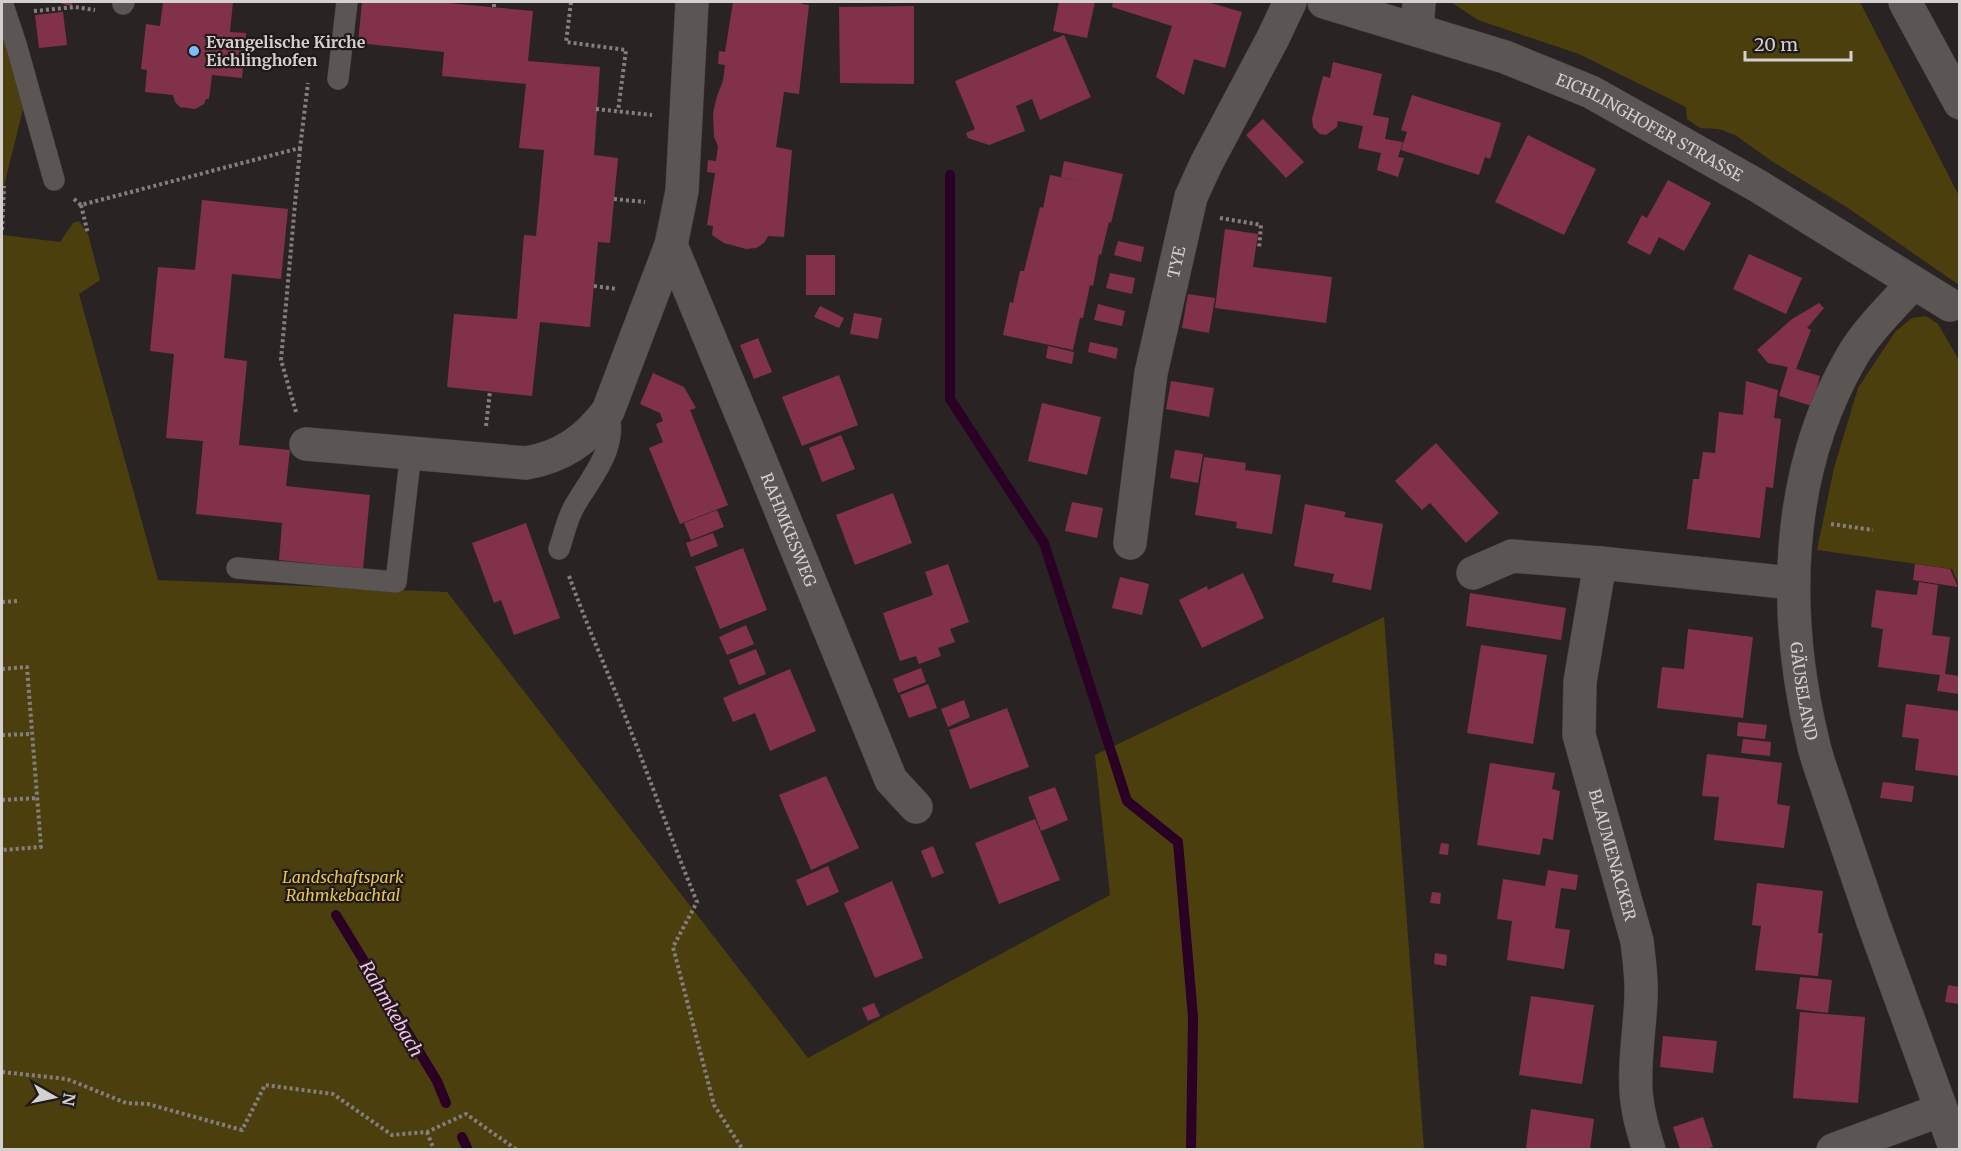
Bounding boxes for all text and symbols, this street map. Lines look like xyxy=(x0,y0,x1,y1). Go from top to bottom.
scale bar xyxy=(1745,24,1852,62)
place label: Evangelische Kirche Eichlinghofen xyxy=(206,32,366,70)
text: 20 m xyxy=(1754,33,1798,56)
marker: Evangelische Kirche Eichlinghofen xyxy=(187,44,201,58)
street label: EICHLINGHOFER STRASSE xyxy=(1553,69,1747,186)
street label: TYE xyxy=(1163,243,1190,280)
street label: RAHMKESWEG xyxy=(757,470,821,590)
street label: GÄUSELAND xyxy=(1786,641,1822,742)
street label: BLAUMENACKER xyxy=(1585,786,1641,924)
park label: Landschaftspark Rahmkebachtal xyxy=(282,867,404,905)
water label: Rahmkebach xyxy=(355,957,428,1061)
north arrow xyxy=(24,1067,84,1127)
text: N xyxy=(58,1092,80,1108)

